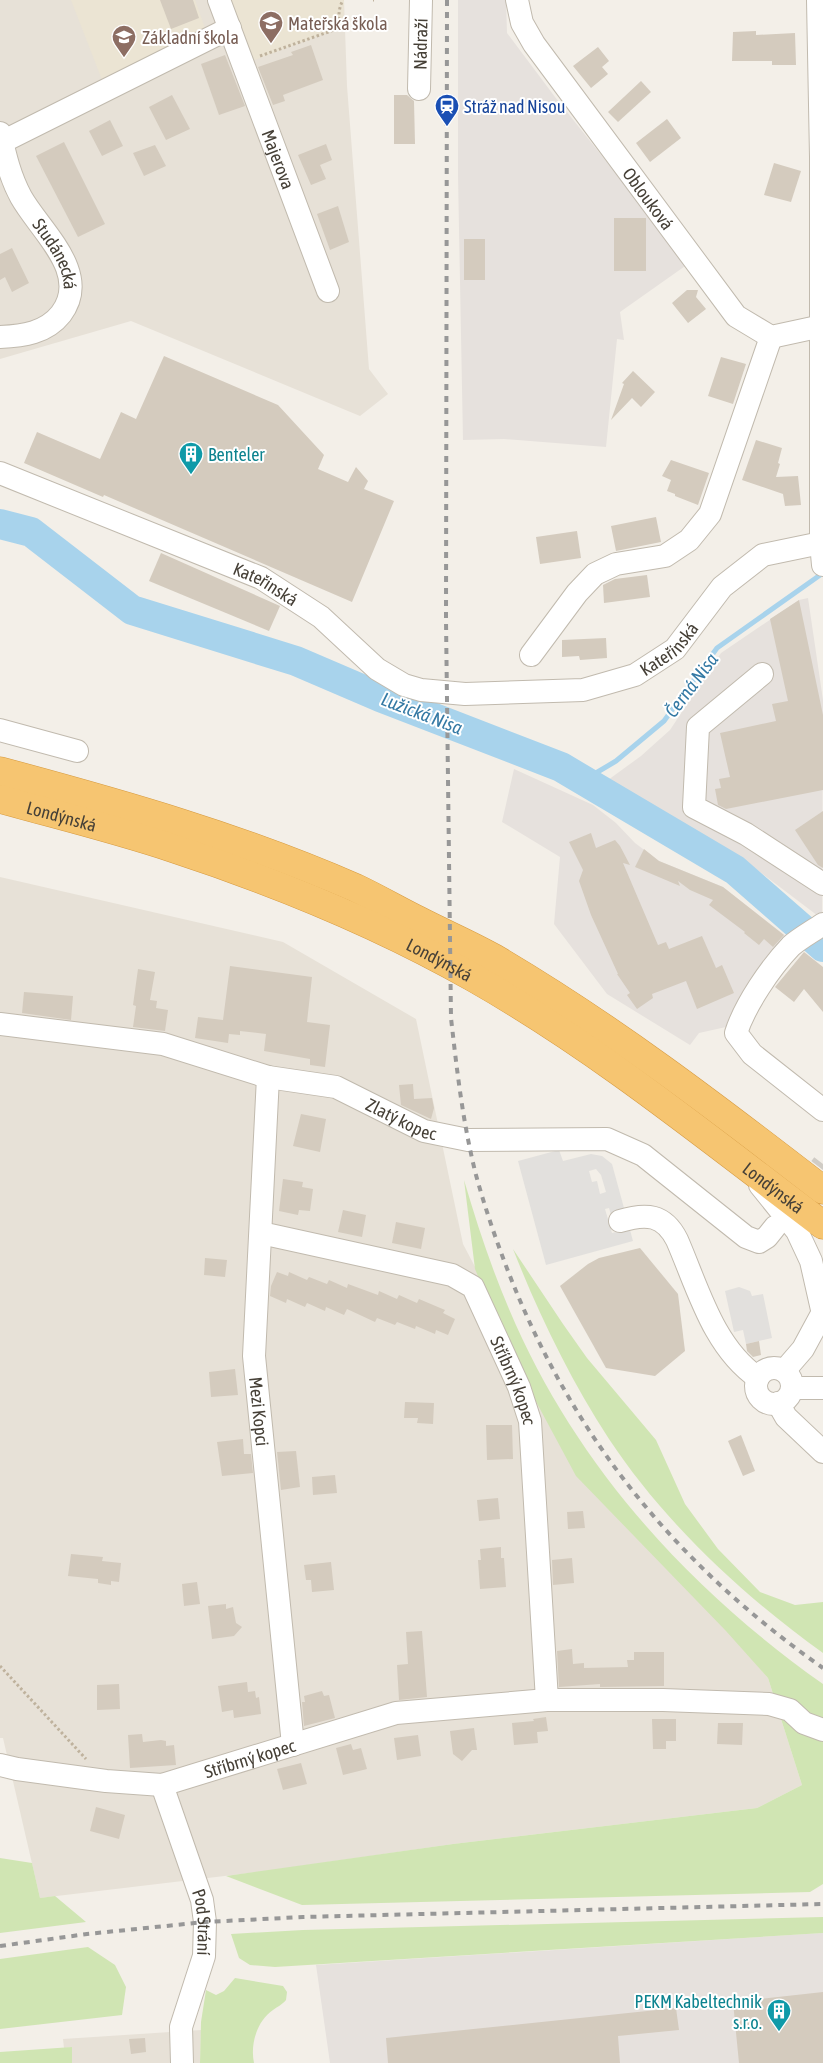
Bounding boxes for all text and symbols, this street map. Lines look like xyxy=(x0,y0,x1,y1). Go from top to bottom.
school or university icon: Mateřská škola xyxy=(258,10,284,44)
place label: Mateřská škola xyxy=(288,13,388,34)
street label: Nádraží xyxy=(409,18,431,70)
school or university icon: Základní škola xyxy=(111,24,137,58)
place label: Základní škola xyxy=(142,27,239,48)
station icon: Stráž nad Nisou xyxy=(434,93,460,127)
place label: Stráž nad Nisou xyxy=(464,96,565,117)
street label: Majerova xyxy=(258,126,299,192)
street label: Oblouková xyxy=(619,163,679,234)
street label: Studánecká xyxy=(29,214,81,290)
building icon: Benteler xyxy=(178,441,204,475)
place label: Benteler xyxy=(208,444,265,465)
street label: Kateřinská xyxy=(230,558,302,610)
street label: Kateřinská xyxy=(636,618,702,680)
water label: Černá Nisa xyxy=(660,648,722,721)
water label: Lužická Nisa xyxy=(378,687,466,739)
street label: Londýnská xyxy=(24,796,99,835)
street label: Londýnská xyxy=(403,933,476,985)
street label: Zlatý kopec xyxy=(363,1093,439,1144)
street label: Londýnská xyxy=(739,1157,808,1217)
street label: Stříbrný kopec xyxy=(487,1333,541,1425)
street label: Mezi Kopci xyxy=(246,1376,273,1447)
street label: Stříbrný kopec xyxy=(202,1734,298,1782)
street label: Pod Strání xyxy=(188,1886,216,1956)
place label: PEKM Kabeltechnik s.r.o. xyxy=(635,1991,762,2033)
building icon: PEKM Kabeltechnik s.r.o. xyxy=(766,1998,792,2032)

